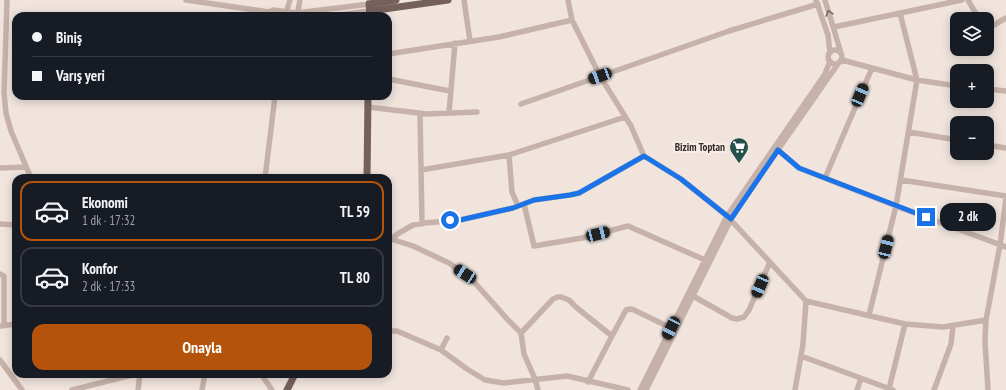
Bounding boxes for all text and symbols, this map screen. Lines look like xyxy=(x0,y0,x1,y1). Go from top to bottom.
one-way arrow xyxy=(825,10,834,17)
map controls xyxy=(950,12,994,160)
button: layers xyxy=(950,12,994,56)
text: Biniş xyxy=(56,28,82,47)
button: + xyxy=(950,64,994,108)
text: Varış yeri xyxy=(56,66,105,85)
car xyxy=(587,66,613,86)
car xyxy=(850,82,870,108)
button: − xyxy=(950,116,994,160)
supermarket icon: Bizim Toptan xyxy=(728,136,750,164)
place label: Bizim Toptan xyxy=(675,140,725,154)
icon: car xyxy=(34,193,70,229)
text: Ekonomi xyxy=(82,193,128,212)
text: TL 59 xyxy=(340,202,370,221)
callout: 2 dk xyxy=(940,203,996,231)
route end xyxy=(917,208,935,226)
text: 2 dk xyxy=(958,208,978,225)
route start xyxy=(441,211,459,229)
text: 1 dk · 17:32 xyxy=(82,212,135,229)
car xyxy=(585,225,611,243)
car xyxy=(877,234,895,260)
icon: car xyxy=(34,259,70,295)
text: Konfor xyxy=(82,259,118,278)
car xyxy=(452,262,478,286)
text: TL 80 xyxy=(340,268,370,287)
car xyxy=(750,273,770,299)
text: 2 dk · 17:33 xyxy=(82,278,135,295)
car xyxy=(660,315,682,341)
button: Onayla xyxy=(32,324,372,370)

